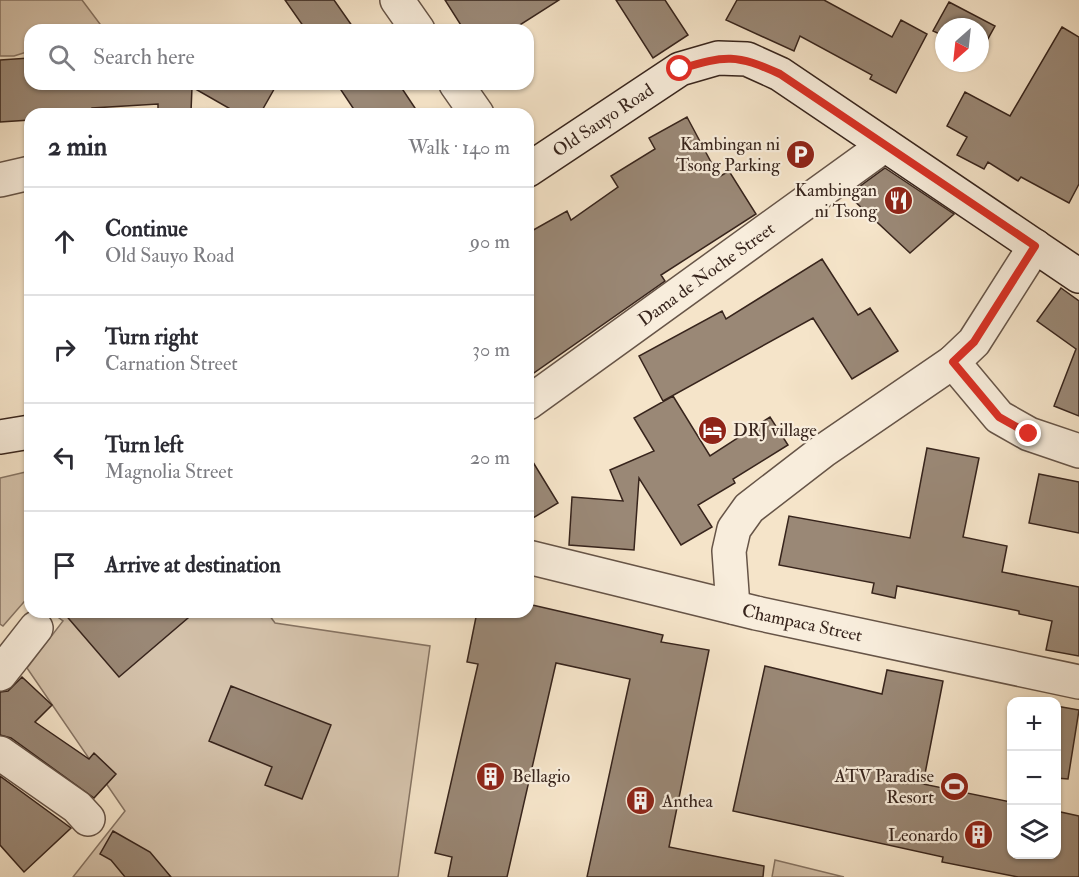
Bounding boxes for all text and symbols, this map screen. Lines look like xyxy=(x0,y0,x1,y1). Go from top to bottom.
north arrow xyxy=(935,18,989,72)
search box xyxy=(24,24,534,90)
icon: search xyxy=(45,41,78,74)
text: Search here xyxy=(93,43,195,71)
route start xyxy=(666,55,692,81)
street label: Old Sauyo Road xyxy=(548,78,658,162)
text: 2 min xyxy=(48,131,107,163)
place label: Kambingan ni Tsong Parking xyxy=(676,133,781,177)
text: Walk · 140 m xyxy=(408,135,510,160)
parking icon: Kambingan ni Tsong Parking xyxy=(785,138,817,170)
place label: Kambingan ni Tsong xyxy=(795,179,878,223)
restaurant icon: Kambingan ni Tsong xyxy=(882,184,914,216)
text: Continue xyxy=(105,215,188,243)
street label: Dama de Noche Street xyxy=(633,217,779,331)
icon: ahead xyxy=(48,225,81,258)
text: 90 m xyxy=(470,229,510,254)
text: Old Sauyo Road xyxy=(105,243,234,268)
text: Turn right xyxy=(105,323,198,351)
icon: right xyxy=(48,333,81,366)
text: 30 m xyxy=(472,337,510,362)
text: Carnation Street xyxy=(105,351,238,376)
hotel icon: DRJ village xyxy=(696,414,728,446)
place label: DRJ village xyxy=(733,419,817,442)
route end xyxy=(1015,420,1041,446)
text: Turn left xyxy=(105,431,184,459)
icon: left xyxy=(48,441,81,474)
text: 20 m xyxy=(470,445,510,470)
text: Magnolia Street xyxy=(105,459,233,484)
icon: arrive xyxy=(48,549,81,582)
text: Arrive at destination xyxy=(105,551,281,579)
street label: Champaca Street xyxy=(740,599,865,647)
map controls xyxy=(1007,697,1061,859)
button: + xyxy=(1007,697,1061,751)
button: − xyxy=(1007,751,1061,805)
building icon: Bellagio xyxy=(475,760,507,792)
place label: Bellagio xyxy=(512,765,571,788)
place label: ATV Paradise Resort xyxy=(833,765,934,809)
sports icon: ATV Paradise Resort xyxy=(939,770,971,802)
building icon: Anthea xyxy=(625,785,657,817)
place label: Anthea xyxy=(661,790,713,813)
button: layers xyxy=(1007,805,1061,859)
building icon: Leonardo xyxy=(963,819,995,851)
place label: Leonardo xyxy=(888,824,958,847)

